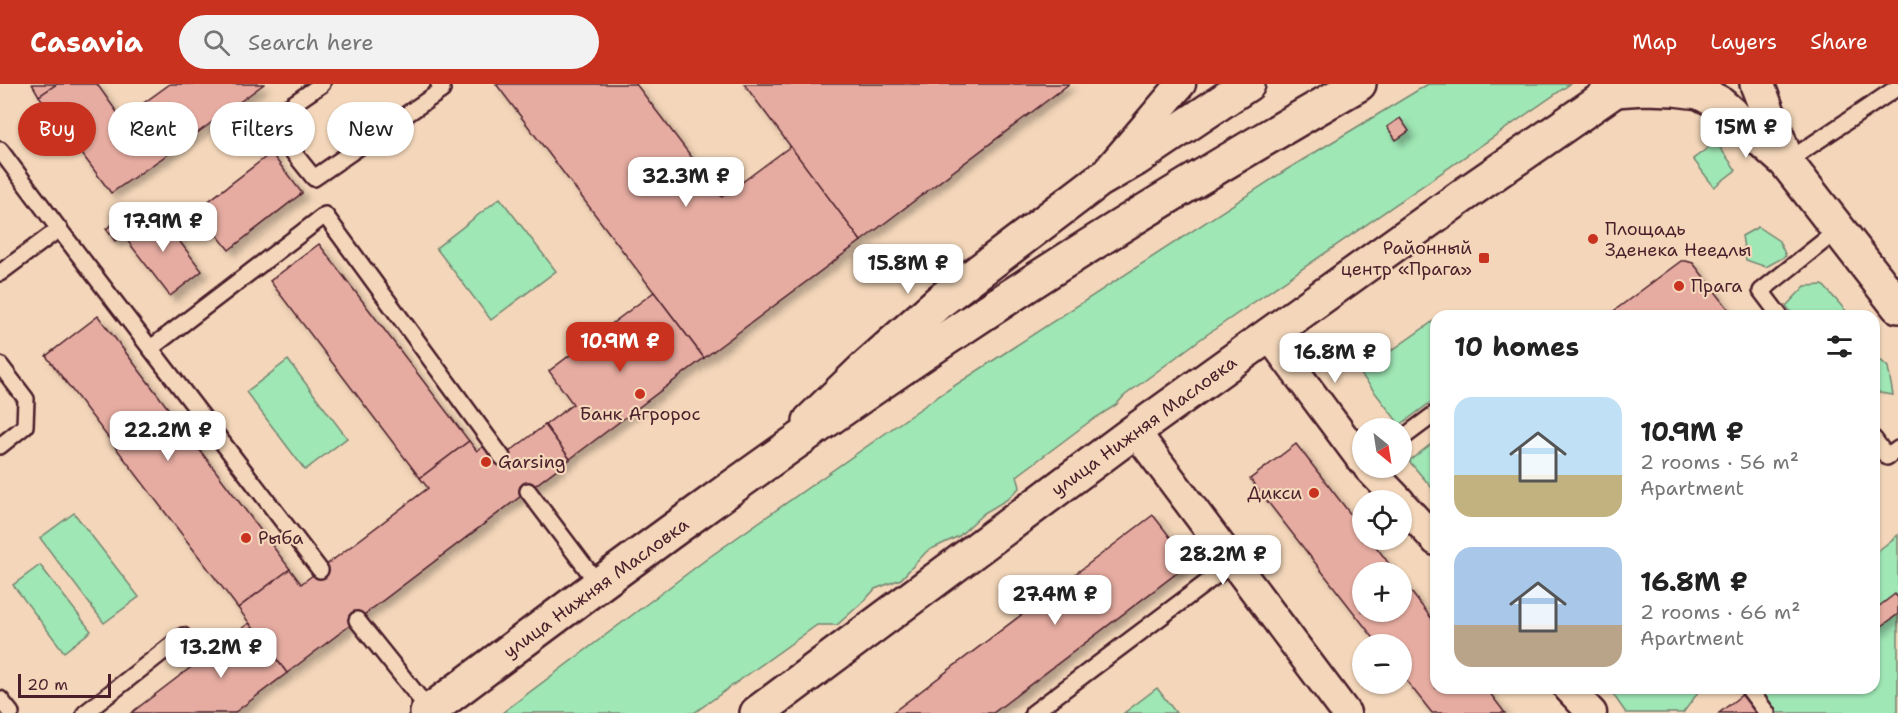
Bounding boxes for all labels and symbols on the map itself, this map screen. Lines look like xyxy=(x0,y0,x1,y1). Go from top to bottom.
pin: 15M ₽ xyxy=(1704,108,1788,159)
pin: 32.3M ₽ xyxy=(631,157,741,208)
pin: 17.9M ₽ xyxy=(108,202,218,253)
place label: Площадь Зденека Неедлы xyxy=(1605,217,1751,262)
marker: Площадь Зденека Неедлы xyxy=(1586,232,1600,246)
place label: Районный центр «Прага» xyxy=(1341,236,1472,281)
pin: 15.8M ₽ xyxy=(853,244,963,295)
marker: Районный центр «Прага» xyxy=(1477,251,1491,265)
place label: Прага xyxy=(1691,274,1742,298)
marker: Прага xyxy=(1672,279,1686,293)
pin: 10.9M ₽ xyxy=(565,322,675,373)
pin: 16.8M ₽ xyxy=(1280,333,1390,384)
street label: улица Нижняя Масловка xyxy=(1046,350,1242,502)
marker: Банк Агророс xyxy=(633,387,647,401)
place label: Банк Агророс xyxy=(579,402,701,426)
pin: 22.2M ₽ xyxy=(113,411,223,462)
north arrow xyxy=(1352,418,1412,478)
place label: Garsing xyxy=(498,450,566,474)
marker: Garsing xyxy=(479,455,493,469)
place label: Дикси xyxy=(1247,481,1302,505)
marker: Дикси xyxy=(1307,486,1321,500)
street label: улица Нижняя Масловка xyxy=(498,512,694,664)
place label: Рыба xyxy=(258,526,303,550)
marker: Рыба xyxy=(239,531,253,545)
pin: 28.2M ₽ xyxy=(1168,535,1278,586)
pin: 27.4M ₽ xyxy=(1000,575,1110,626)
pin: 13.2M ₽ xyxy=(166,628,276,679)
scale bar xyxy=(18,671,111,698)

